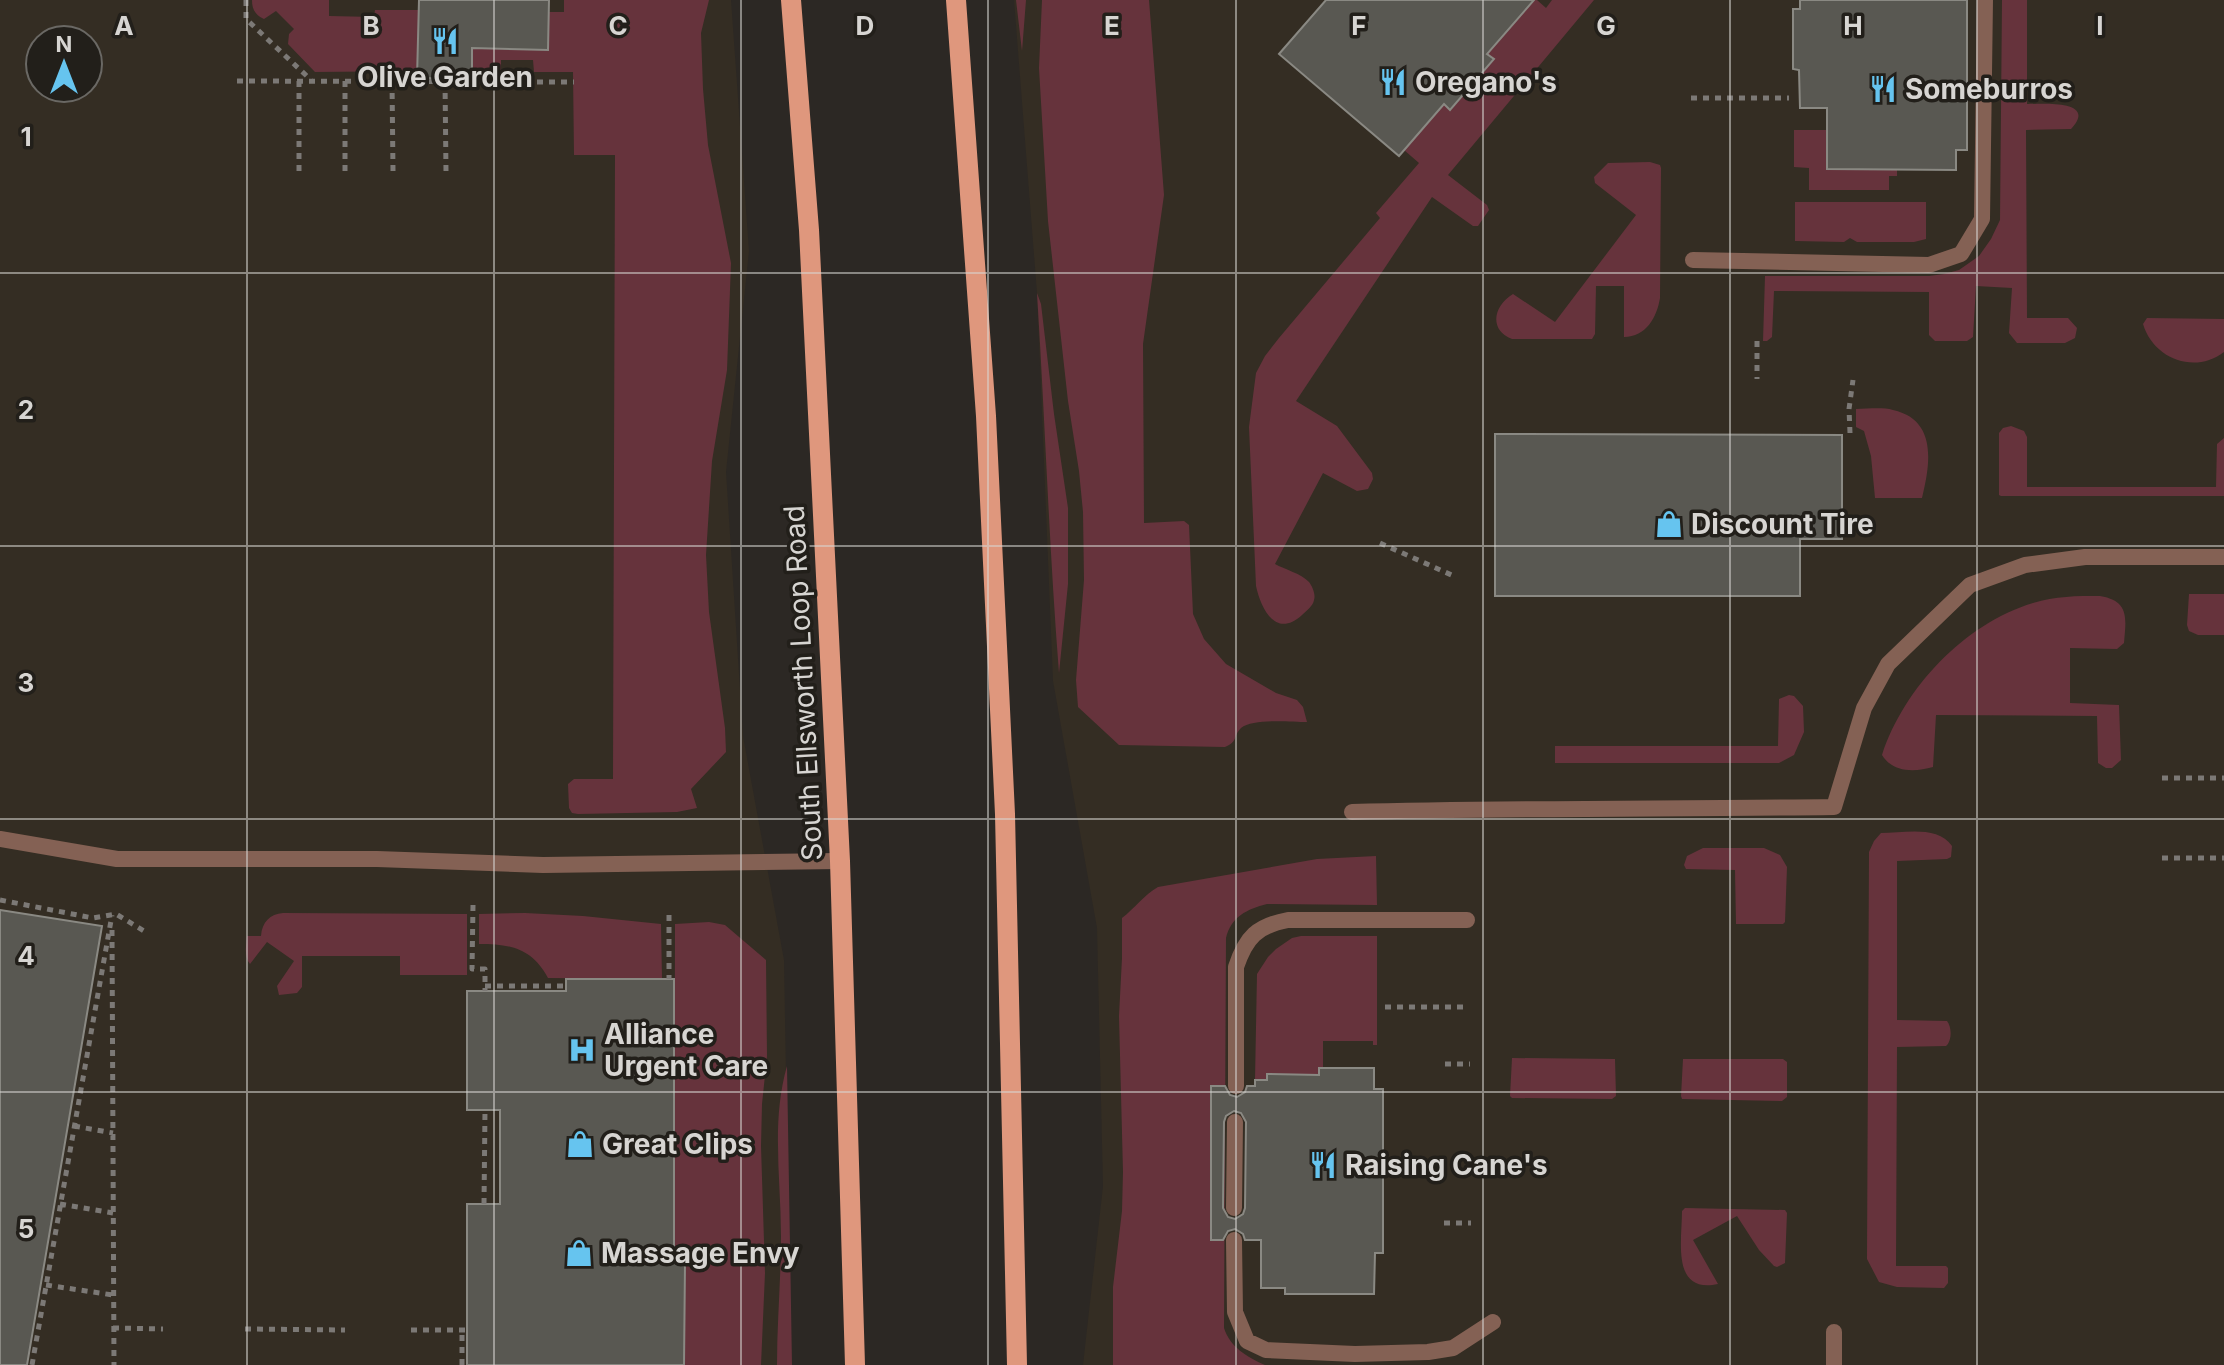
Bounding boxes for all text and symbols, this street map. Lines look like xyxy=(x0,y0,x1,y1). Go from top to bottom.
text: A xyxy=(114,10,134,41)
text: B xyxy=(362,10,380,41)
text: C xyxy=(608,10,628,41)
text: D xyxy=(856,10,874,41)
text: E xyxy=(1104,10,1120,41)
text: F xyxy=(1351,10,1367,41)
text: G xyxy=(1596,10,1616,41)
text: H xyxy=(1843,10,1863,41)
text: I xyxy=(2096,10,2104,41)
north arrow xyxy=(24,24,104,104)
restaurant icon: Olive Garden xyxy=(430,26,460,56)
text: N xyxy=(56,31,72,57)
place label: Olive Garden xyxy=(357,60,533,94)
place label: Oregano's xyxy=(1415,65,1557,99)
restaurant icon: Oregano's xyxy=(1378,67,1408,97)
place label: Someburros xyxy=(1905,72,2073,106)
restaurant icon: Someburros xyxy=(1868,74,1898,104)
text: 1 xyxy=(20,121,32,152)
text: 2 xyxy=(18,394,34,425)
street label: South Ellsworth Loop Road xyxy=(777,504,829,862)
place label: Discount Tire xyxy=(1691,507,1874,541)
shop icon: Discount Tire xyxy=(1654,509,1684,539)
text: 3 xyxy=(18,667,34,698)
text: 4 xyxy=(17,940,35,971)
place label: Alliance Urgent Care xyxy=(604,1017,768,1083)
hospital icon: Alliance Urgent Care xyxy=(567,1035,597,1065)
place label: Great Clips xyxy=(602,1127,753,1161)
shop icon: Great Clips xyxy=(565,1129,595,1159)
place label: Raising Cane's xyxy=(1345,1148,1548,1182)
restaurant icon: Raising Cane's xyxy=(1308,1150,1338,1180)
text: 5 xyxy=(18,1213,34,1244)
place label: Massage Envy xyxy=(601,1236,800,1270)
shop icon: Massage Envy xyxy=(564,1238,594,1268)

